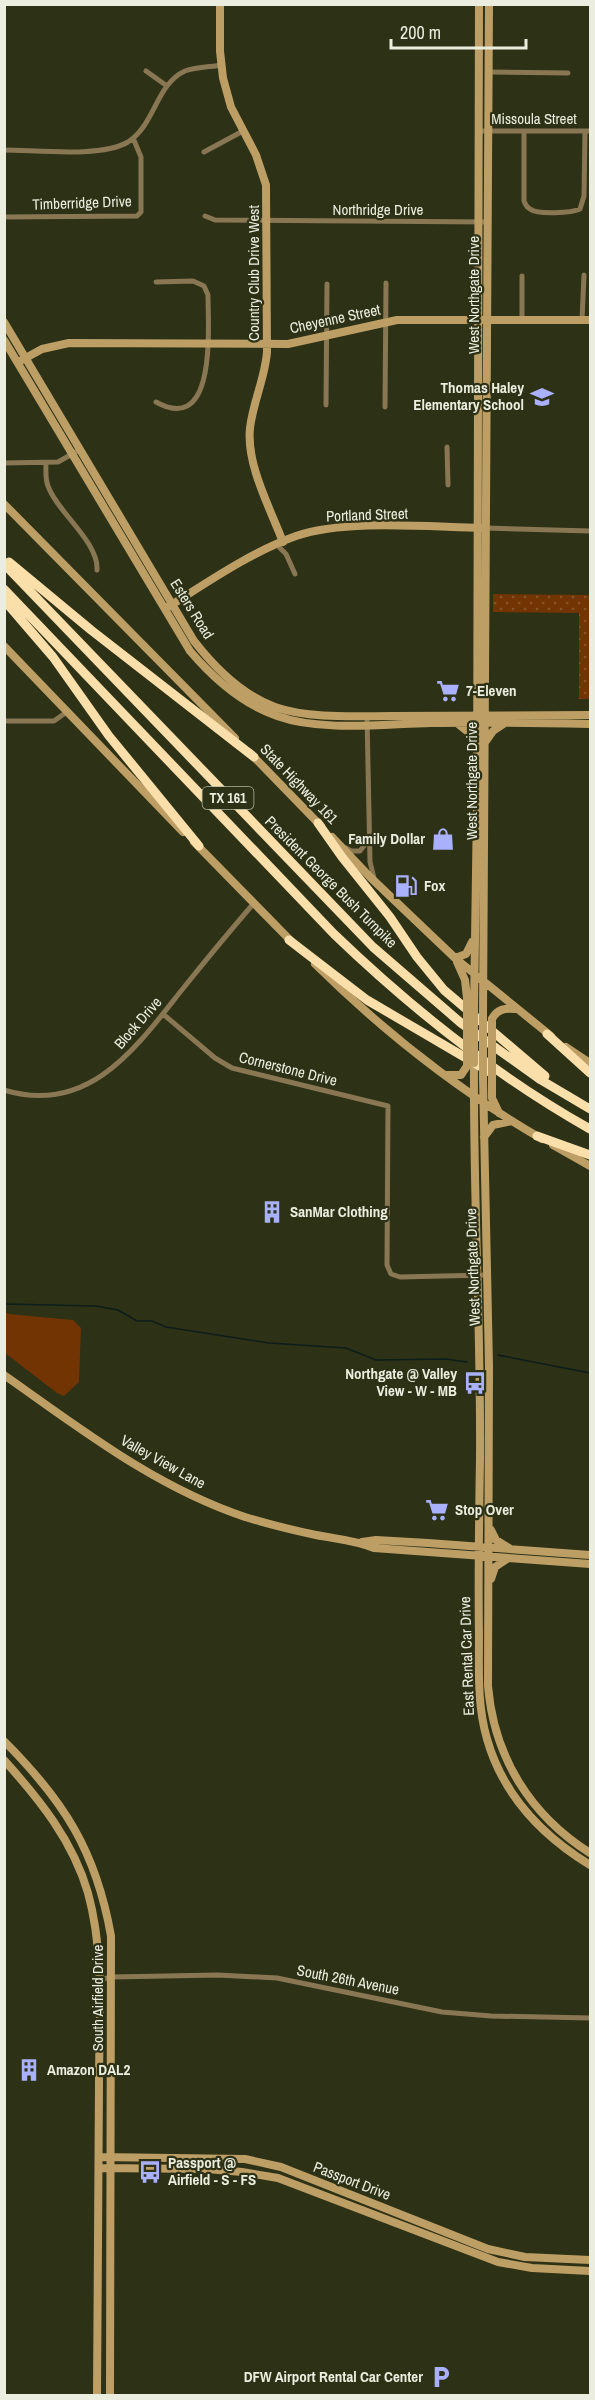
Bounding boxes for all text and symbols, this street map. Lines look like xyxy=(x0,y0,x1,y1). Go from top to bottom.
scale bar xyxy=(391,12,526,50)
text: 200 m xyxy=(400,20,441,45)
street label: Missoula Street xyxy=(491,108,577,129)
street label: Timberridge Drive xyxy=(32,190,132,215)
street label: Northridge Drive xyxy=(333,199,424,220)
street label: Country Club Drive West xyxy=(243,205,264,341)
street label: West Northgate Drive xyxy=(463,236,484,354)
street label: Cheyenne Street xyxy=(288,299,383,338)
place label: Thomas Haley Elementary School xyxy=(413,377,524,415)
school or university icon: Thomas Haley Elementary School xyxy=(529,384,555,410)
street label: Portland Street xyxy=(326,503,409,526)
street label: Esters Road xyxy=(166,574,219,643)
supermarket icon: 7-Eleven xyxy=(435,678,461,704)
place label: 7-Eleven xyxy=(466,680,517,701)
street label: West Northgate Drive xyxy=(461,722,482,840)
street label: State Highway 161 xyxy=(256,739,343,828)
road number: TX 161 xyxy=(202,787,254,809)
street label: President George Bush Turnpike xyxy=(261,811,402,953)
shop icon: Family Dollar xyxy=(430,826,456,852)
place label: Family Dollar xyxy=(348,828,425,849)
fuel station icon: Fox xyxy=(393,873,419,899)
place label: Fox xyxy=(424,875,445,896)
street label: Block Drive xyxy=(109,992,166,1053)
street label: Cornerstone Drive xyxy=(237,1046,340,1091)
building icon: SanMar Clothing xyxy=(259,1199,285,1225)
place label: SanMar Clothing xyxy=(290,1201,388,1222)
street label: West Northgate Drive xyxy=(460,1208,485,1326)
place label: Northgate @ Valley View - W - MB xyxy=(345,1363,457,1401)
bus stop icon: Northgate @ Valley View - W - MB xyxy=(462,1370,488,1396)
street label: Valley View Lane xyxy=(117,1430,210,1494)
supermarket icon: Stop Over xyxy=(424,1497,450,1523)
place label: Stop Over xyxy=(455,1499,514,1520)
street label: East Rental Car Drive xyxy=(454,1596,479,1716)
street label: South Airfield Drive xyxy=(87,1945,108,2051)
street label: South 26th Avenue xyxy=(295,1959,401,2000)
building icon: Amazon DAL2 xyxy=(16,2057,42,2083)
place label: Amazon DAL2 xyxy=(47,2059,131,2080)
place label: Passport @ Airfield - S - FS xyxy=(168,2152,256,2190)
street label: Passport Drive xyxy=(310,2156,394,2205)
bus stop icon: Passport @ Airfield - S - FS xyxy=(137,2159,163,2185)
parking icon: DFW Airport Rental Car Center xyxy=(428,2364,454,2390)
place label: DFW Airport Rental Car Center xyxy=(244,2366,423,2387)

